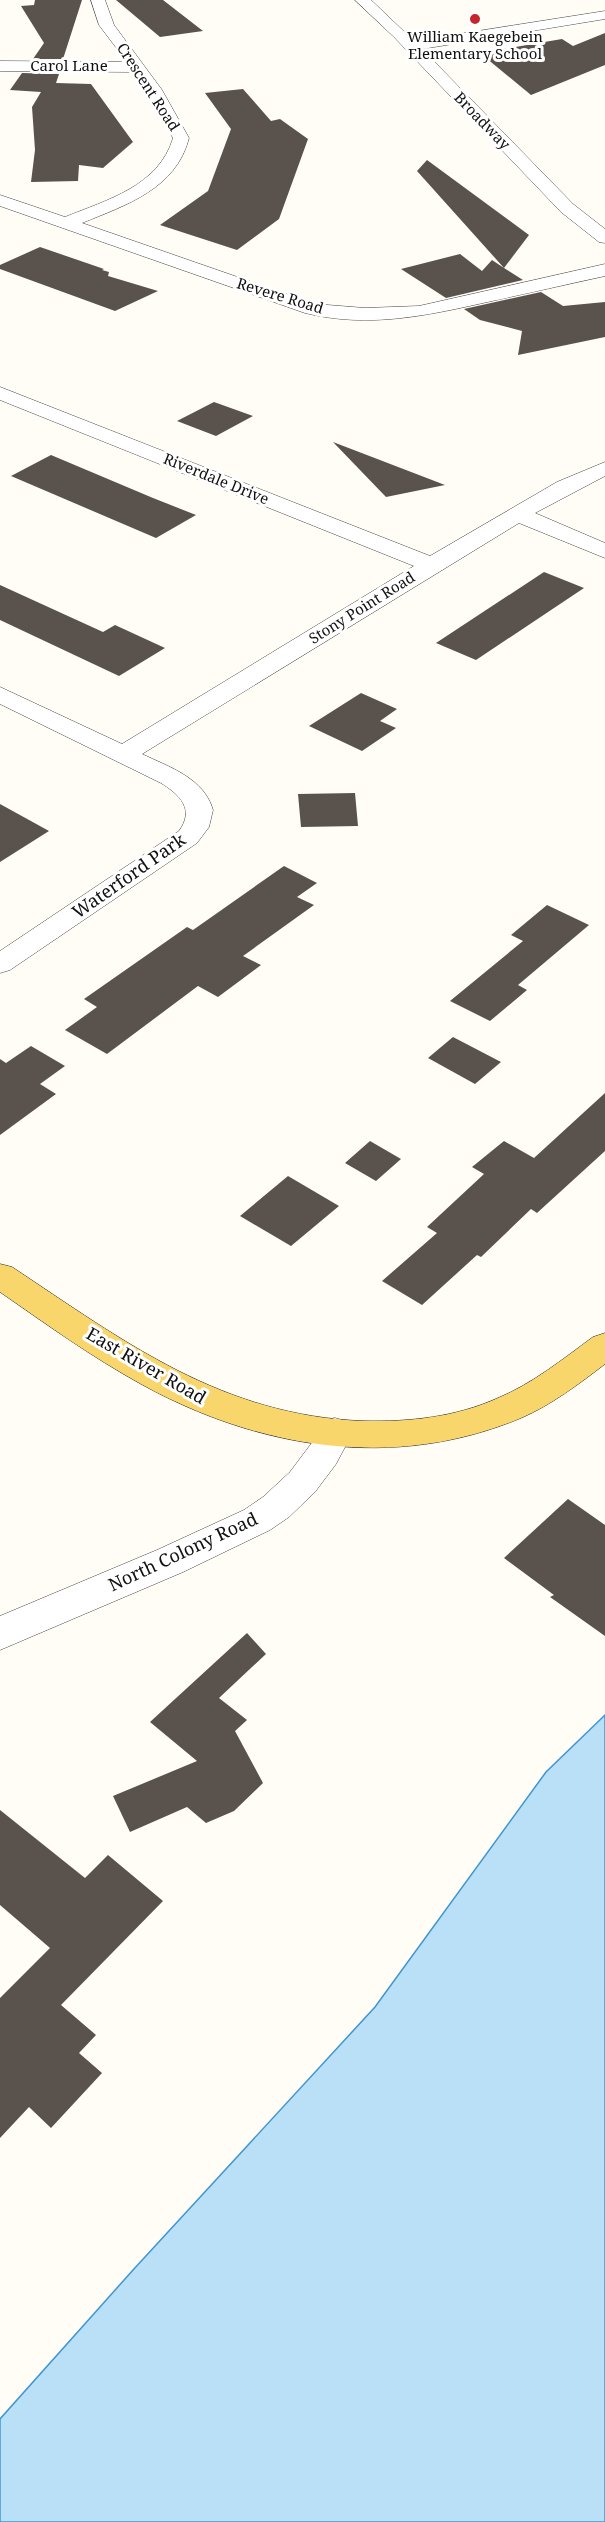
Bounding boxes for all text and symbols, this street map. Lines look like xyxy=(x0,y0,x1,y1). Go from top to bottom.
marker: William Kaegebein Elementary School xyxy=(468,12,482,26)
place label: William Kaegebein Elementary School xyxy=(407,26,543,63)
street label: Crescent Road xyxy=(113,38,185,134)
street label: Carol Lane xyxy=(30,55,108,75)
street label: Broadway xyxy=(450,87,516,154)
street label: Revere Road xyxy=(234,272,326,318)
street label: Riverdale Drive xyxy=(161,448,272,508)
street label: Stony Point Road xyxy=(305,567,418,648)
street label: Waterford Park xyxy=(67,827,190,923)
street label: East River Road xyxy=(82,1321,211,1409)
street label: North Colony Road xyxy=(104,1506,261,1596)

